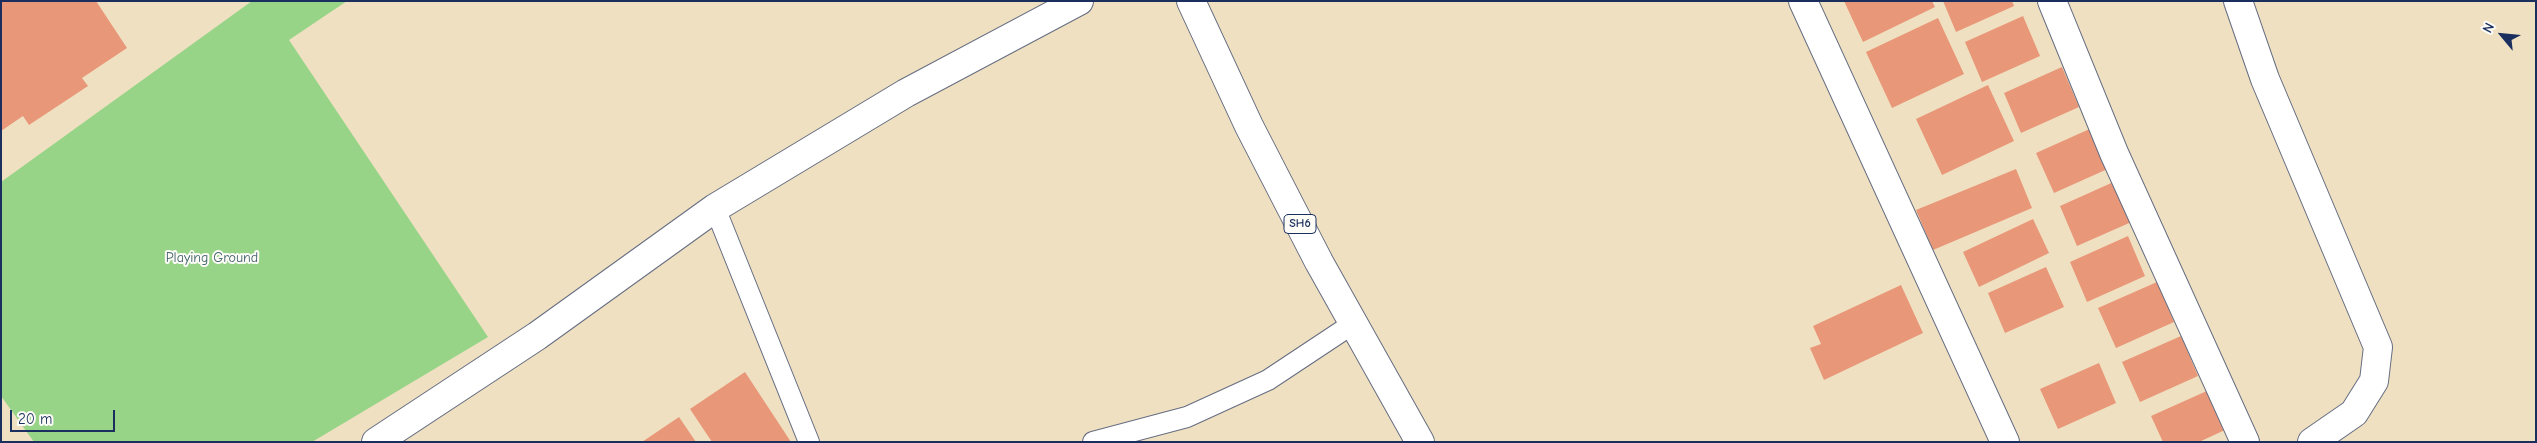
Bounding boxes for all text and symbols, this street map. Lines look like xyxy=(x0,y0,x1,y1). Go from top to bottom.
north arrow xyxy=(2477,10,2527,60)
text: N xyxy=(2479,20,2498,36)
road number: SH6 xyxy=(1284,214,1316,233)
park label: Playing Ground xyxy=(166,250,258,266)
scale bar xyxy=(12,400,118,432)
text: 20 m xyxy=(18,410,52,428)

